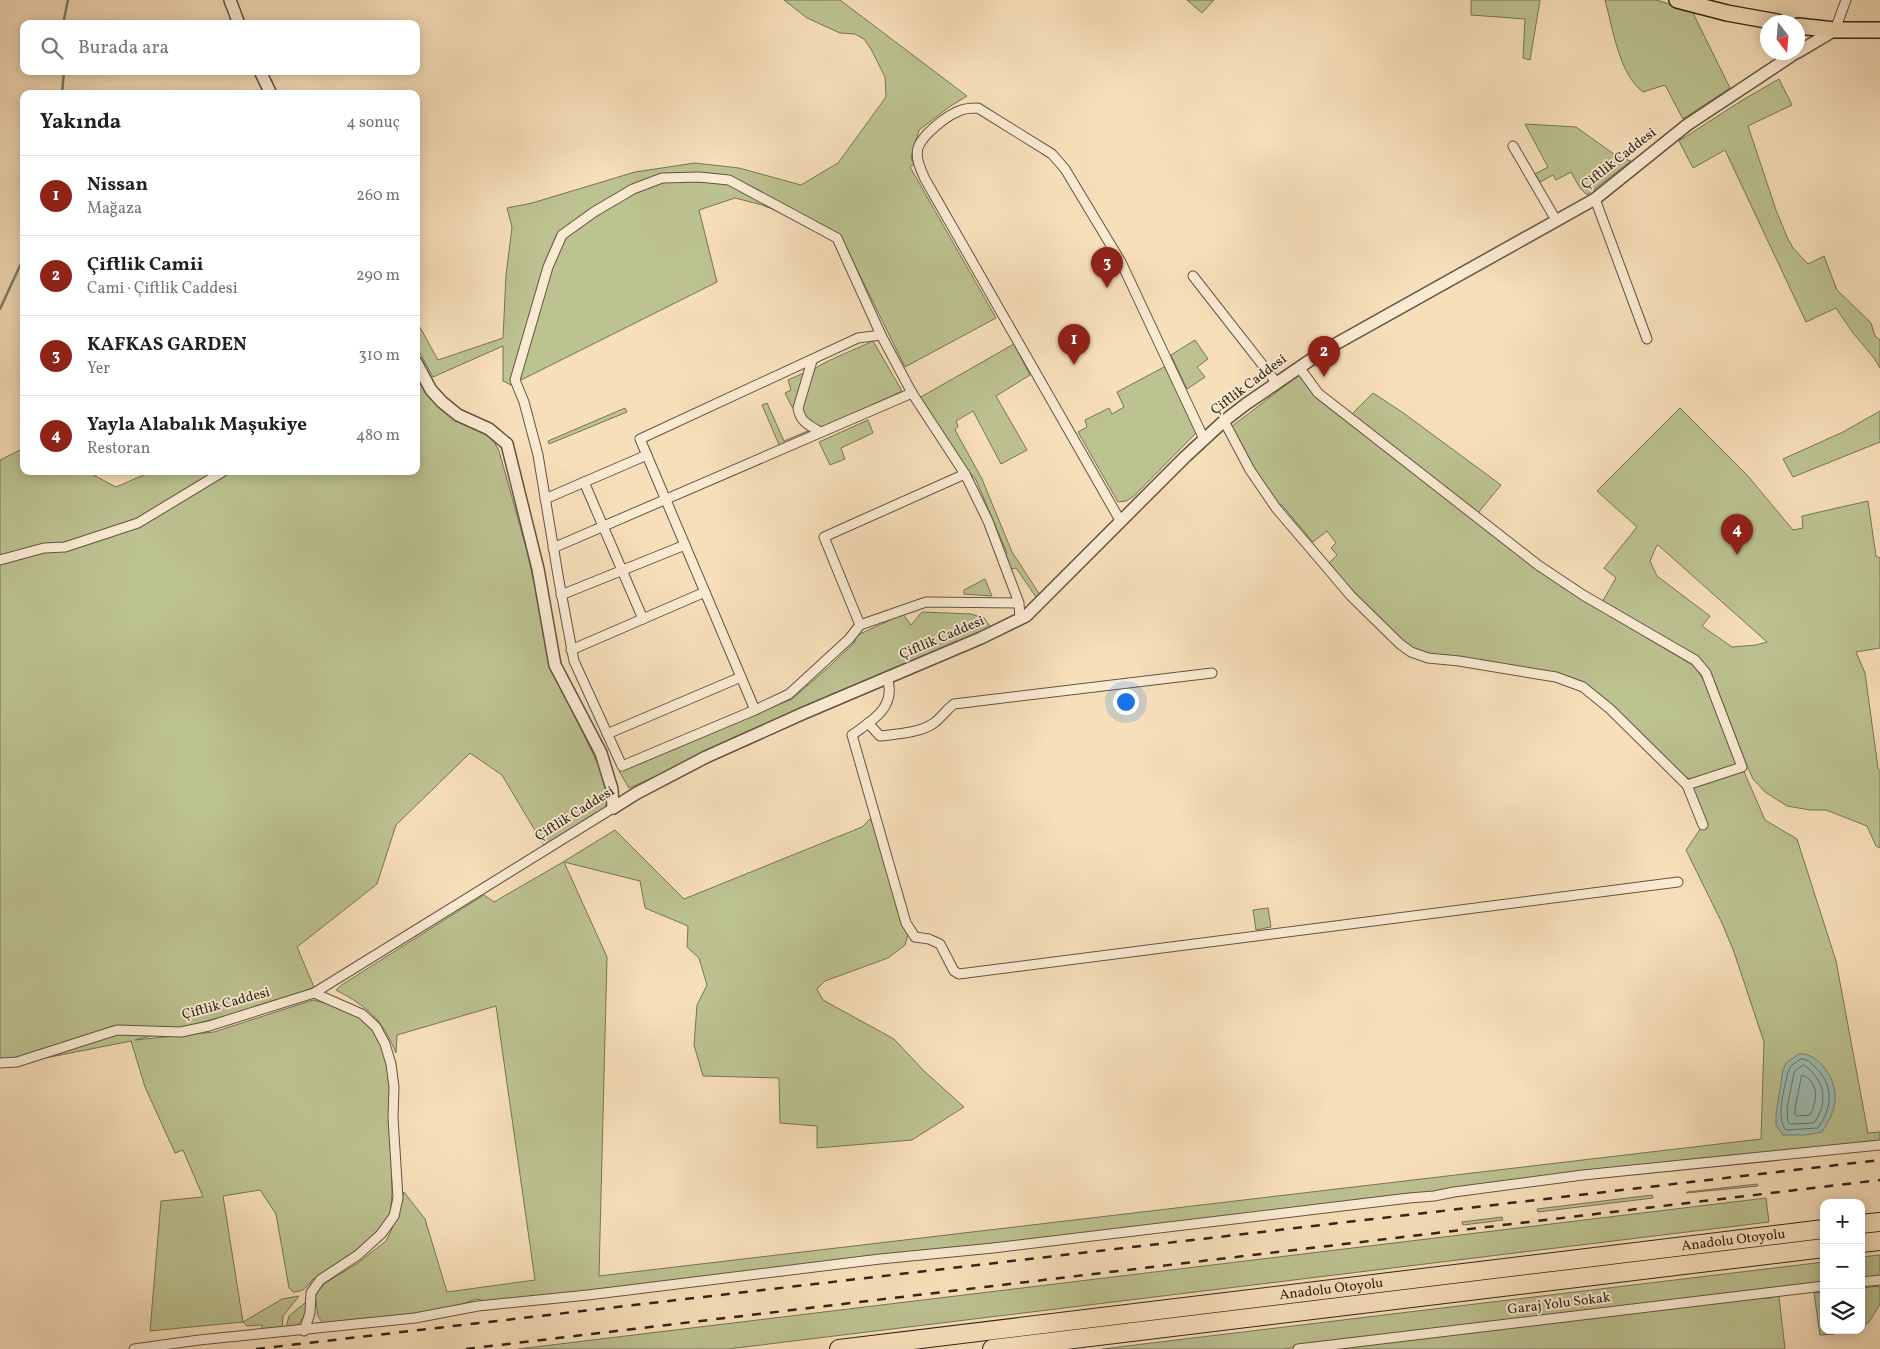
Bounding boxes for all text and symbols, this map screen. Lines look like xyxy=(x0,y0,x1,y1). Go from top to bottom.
north arrow xyxy=(1760,15,1805,60)
search box xyxy=(20,20,420,75)
icon: search xyxy=(38,34,66,62)
text: Burada ara xyxy=(78,35,169,61)
text: Yakında xyxy=(40,108,121,137)
text: 4 sonuç xyxy=(346,112,400,134)
street label: Çiftlik Caddesi xyxy=(1577,124,1661,194)
text: Nissan xyxy=(87,172,148,198)
text: 1 xyxy=(53,185,59,207)
text: 260 m xyxy=(356,185,400,207)
text: Mağaza xyxy=(87,198,142,220)
pin: 3 xyxy=(1091,247,1123,288)
text: Çiftlik Camii xyxy=(87,252,203,278)
text: 2 xyxy=(52,265,60,287)
text: 290 m xyxy=(356,265,400,287)
text: Cami · Çiftlik Caddesi xyxy=(87,278,237,300)
pin: 1 xyxy=(1058,324,1090,365)
text: KAFKAS GARDEN xyxy=(87,332,247,358)
pin: 2 xyxy=(1308,336,1340,377)
text: 3 xyxy=(52,345,60,367)
text: 310 m xyxy=(359,345,400,367)
street label: Çiftlik Caddesi xyxy=(1207,350,1291,420)
text: Yer xyxy=(87,358,110,380)
text: Yayla Alabalık Maşukiye xyxy=(87,412,307,438)
text: 4 xyxy=(51,425,61,447)
text: 480 m xyxy=(356,425,400,447)
text: Restoran xyxy=(87,438,150,460)
pin: 4 xyxy=(1721,514,1753,555)
street label: Çiftlik Caddesi xyxy=(897,612,987,664)
your location xyxy=(1113,689,1139,715)
street label: Çiftlik Caddesi xyxy=(532,782,618,846)
street label: Çiftlik Caddesi xyxy=(180,983,272,1025)
map controls xyxy=(1820,1199,1865,1334)
button: + xyxy=(1820,1199,1865,1244)
street label: Anadolu Otoyolu xyxy=(1680,1224,1786,1256)
button: − xyxy=(1820,1244,1865,1289)
street label: Anadolu Otoyolu xyxy=(1278,1273,1384,1305)
street label: Garaj Yolu Sokak xyxy=(1507,1288,1612,1320)
button: layers xyxy=(1820,1289,1865,1334)

